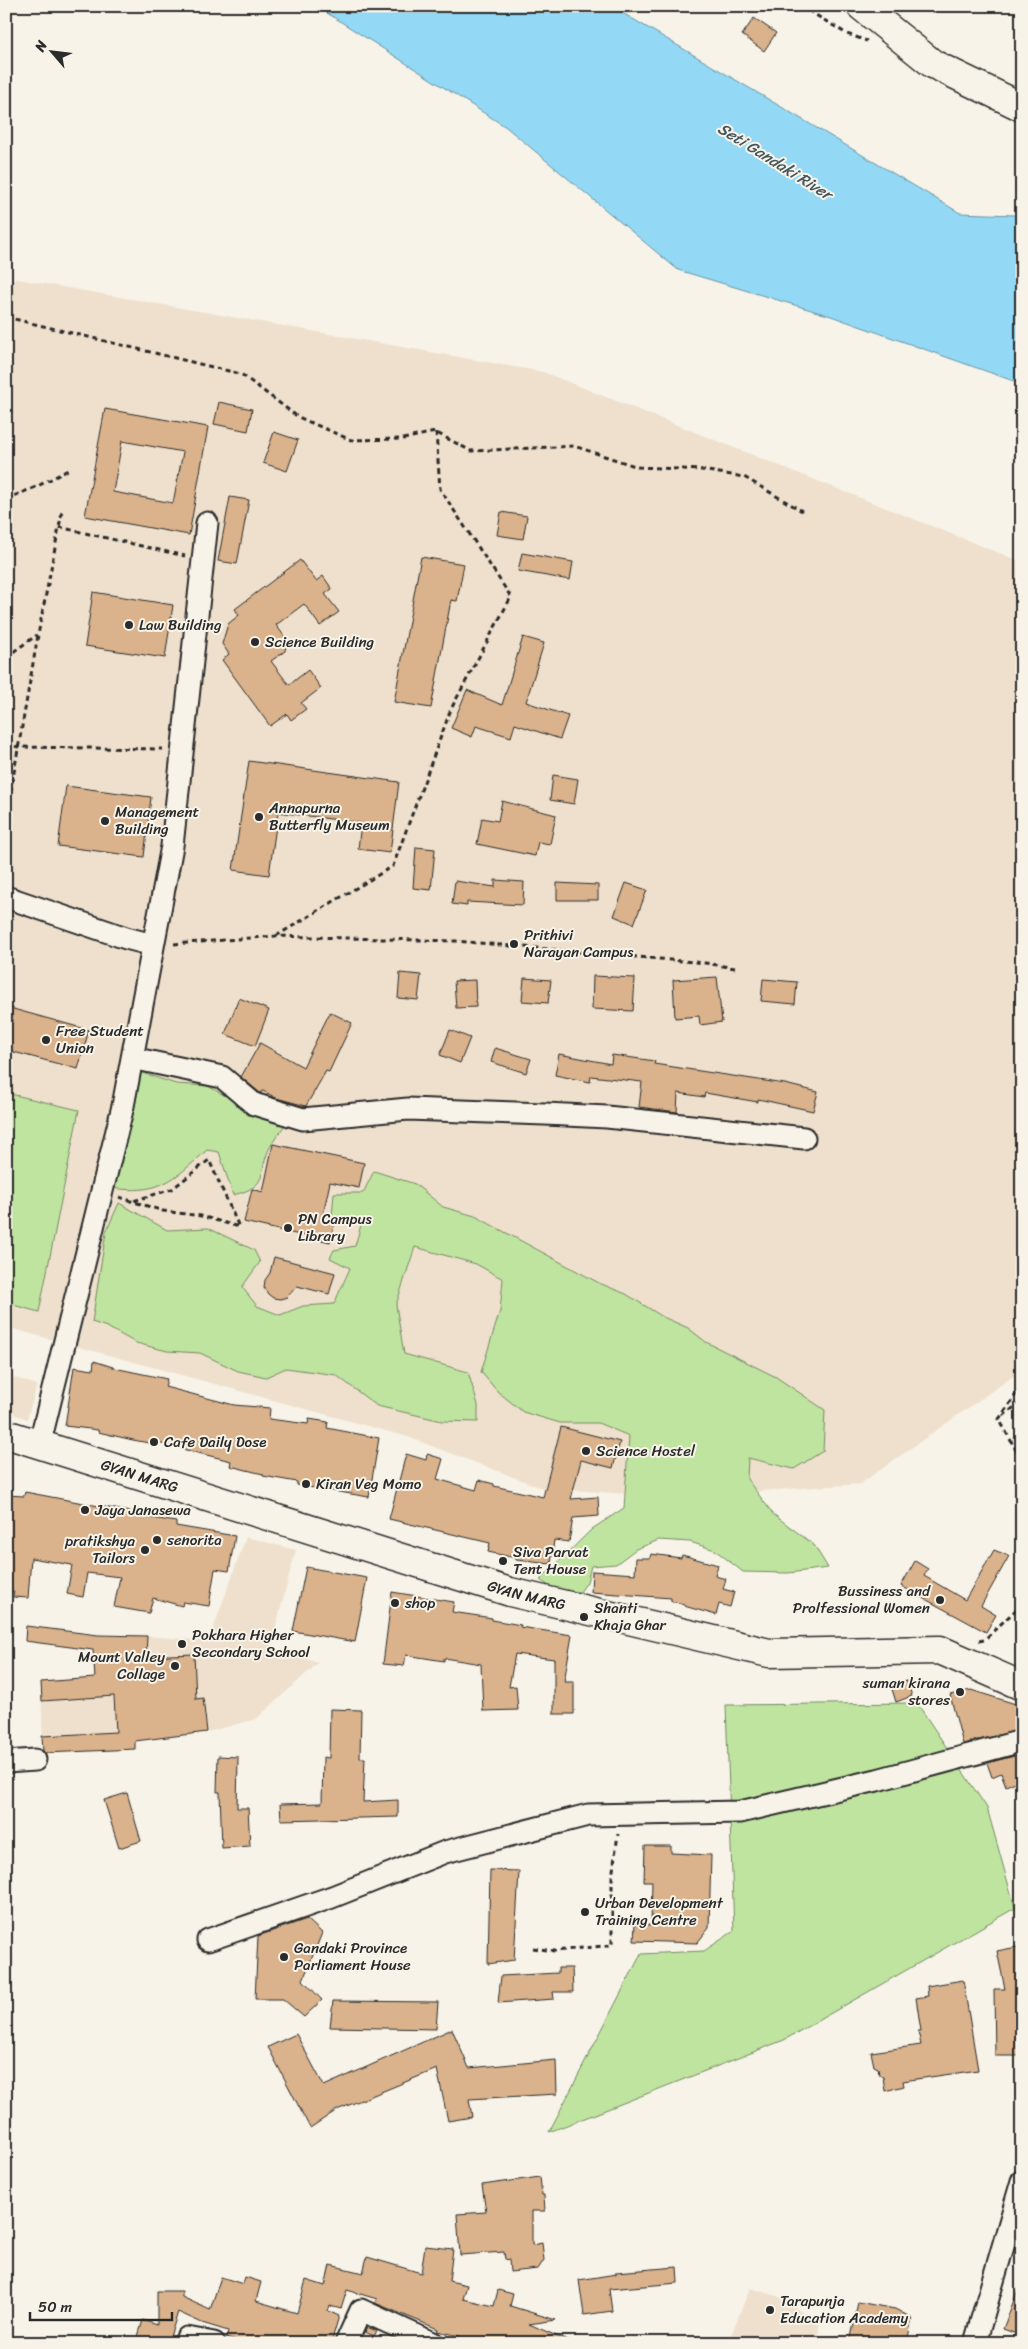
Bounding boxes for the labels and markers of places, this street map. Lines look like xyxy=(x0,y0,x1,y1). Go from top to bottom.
place label: Law Building xyxy=(139,612,222,638)
marker: Law Building xyxy=(123,619,135,631)
place label: Science Building xyxy=(265,629,375,655)
marker: Science Building xyxy=(249,636,261,648)
place label: Annapurna Butterfly Museum xyxy=(268,795,390,838)
place label: Management Building xyxy=(115,799,200,842)
marker: Annapurna Butterfly Museum xyxy=(253,811,265,823)
marker: Management Building xyxy=(99,815,111,827)
place label: Prithivi Narayan Campus xyxy=(524,922,634,965)
marker: Prithivi Narayan Campus xyxy=(508,938,520,950)
place label: Free Student Union xyxy=(56,1018,144,1061)
marker: Free Student Union xyxy=(40,1034,52,1046)
place label: PN Campus Library xyxy=(298,1206,373,1249)
marker: PN Campus Library xyxy=(282,1222,294,1234)
place label: Cafe Daily Dose xyxy=(164,1429,266,1455)
marker: Cafe Daily Dose xyxy=(148,1436,160,1448)
place label: Science Hostel xyxy=(596,1438,696,1464)
marker: Science Hostel xyxy=(580,1445,592,1457)
place label: Kiran Veg Momo xyxy=(316,1471,422,1497)
marker: Kiran Veg Momo xyxy=(300,1478,312,1490)
place label: Jaya Janasewa xyxy=(94,1497,191,1523)
marker: Jaya Janasewa xyxy=(79,1504,91,1516)
place label: senorita xyxy=(166,1527,222,1553)
place label: pratikshya Tailors xyxy=(64,1528,136,1571)
marker: senorita xyxy=(151,1534,163,1546)
place label: Siva Parvat Tent House xyxy=(513,1539,589,1582)
marker: pratikshya Tailors xyxy=(139,1544,151,1556)
marker: Siva Parvat Tent House xyxy=(497,1555,509,1567)
place label: Bussiness and Prolfessional Women xyxy=(793,1578,931,1621)
place label: shop xyxy=(404,1590,435,1616)
marker: Bussiness and Prolfessional Women xyxy=(934,1594,946,1606)
place label: Shanti Khaja Ghar xyxy=(594,1595,667,1638)
marker: shop xyxy=(389,1597,401,1609)
marker: Shanti Khaja Ghar xyxy=(578,1611,590,1623)
place label: Pokhara Higher Secondary School xyxy=(192,1622,311,1665)
marker: Pokhara Higher Secondary School xyxy=(176,1638,188,1650)
place label: Mount Valley Collage xyxy=(78,1644,165,1687)
marker: Mount Valley Collage xyxy=(169,1660,181,1672)
place label: suman kirana stores xyxy=(862,1670,950,1713)
marker: suman kirana stores xyxy=(954,1686,966,1698)
place label: Urban Development Training Centre xyxy=(595,1890,724,1933)
marker: Urban Development Training Centre xyxy=(579,1906,591,1918)
place label: Gandaki Province Parliament House xyxy=(294,1935,411,1978)
marker: Gandaki Province Parliament House xyxy=(278,1951,290,1963)
place label: Tarapunja Education Academy xyxy=(780,2288,909,2331)
marker: Tarapunja Education Academy xyxy=(764,2304,776,2316)

